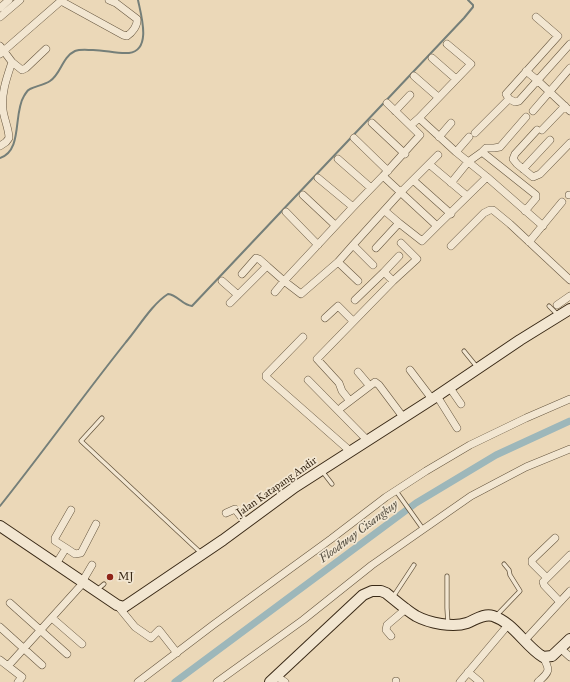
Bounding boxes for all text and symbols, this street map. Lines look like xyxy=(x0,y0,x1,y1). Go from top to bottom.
street label: Jalan Katapang Andir xyxy=(234,454,320,520)
water label: Floodway Cisangkuy xyxy=(317,498,401,566)
place label: MJ xyxy=(118,570,134,584)
marker: MJ xyxy=(105,572,115,582)

